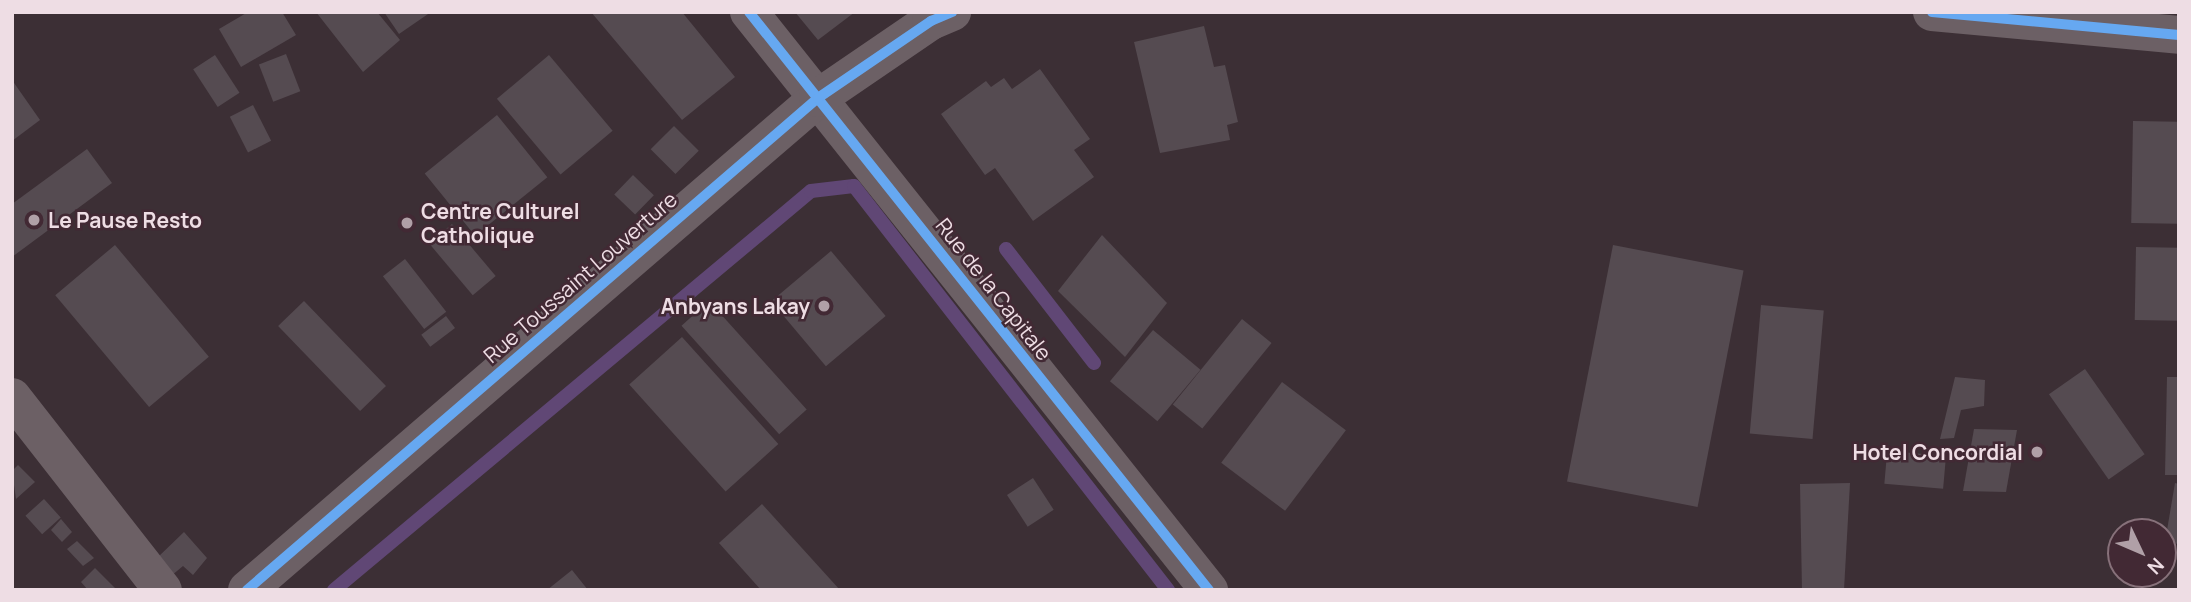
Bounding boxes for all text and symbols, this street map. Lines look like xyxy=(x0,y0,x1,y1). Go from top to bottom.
street label: Rue Toussaint Louverture xyxy=(478,186,682,368)
place label: Centre Culturel Catholique xyxy=(421,198,580,248)
place label: Le Pause Resto xyxy=(48,207,202,233)
marker: Le Pause Resto xyxy=(26,212,42,228)
street label: Rue de la Capitale xyxy=(931,213,1057,365)
marker: Centre Culturel Catholique xyxy=(399,215,415,231)
place label: Anbyans Lakay xyxy=(661,293,810,319)
marker: Anbyans Lakay xyxy=(816,298,832,314)
place label: Hotel Concordial xyxy=(1852,439,2023,465)
marker: Hotel Concordial xyxy=(2029,444,2045,460)
north arrow xyxy=(2107,518,2177,588)
text: N xyxy=(2142,552,2170,580)

